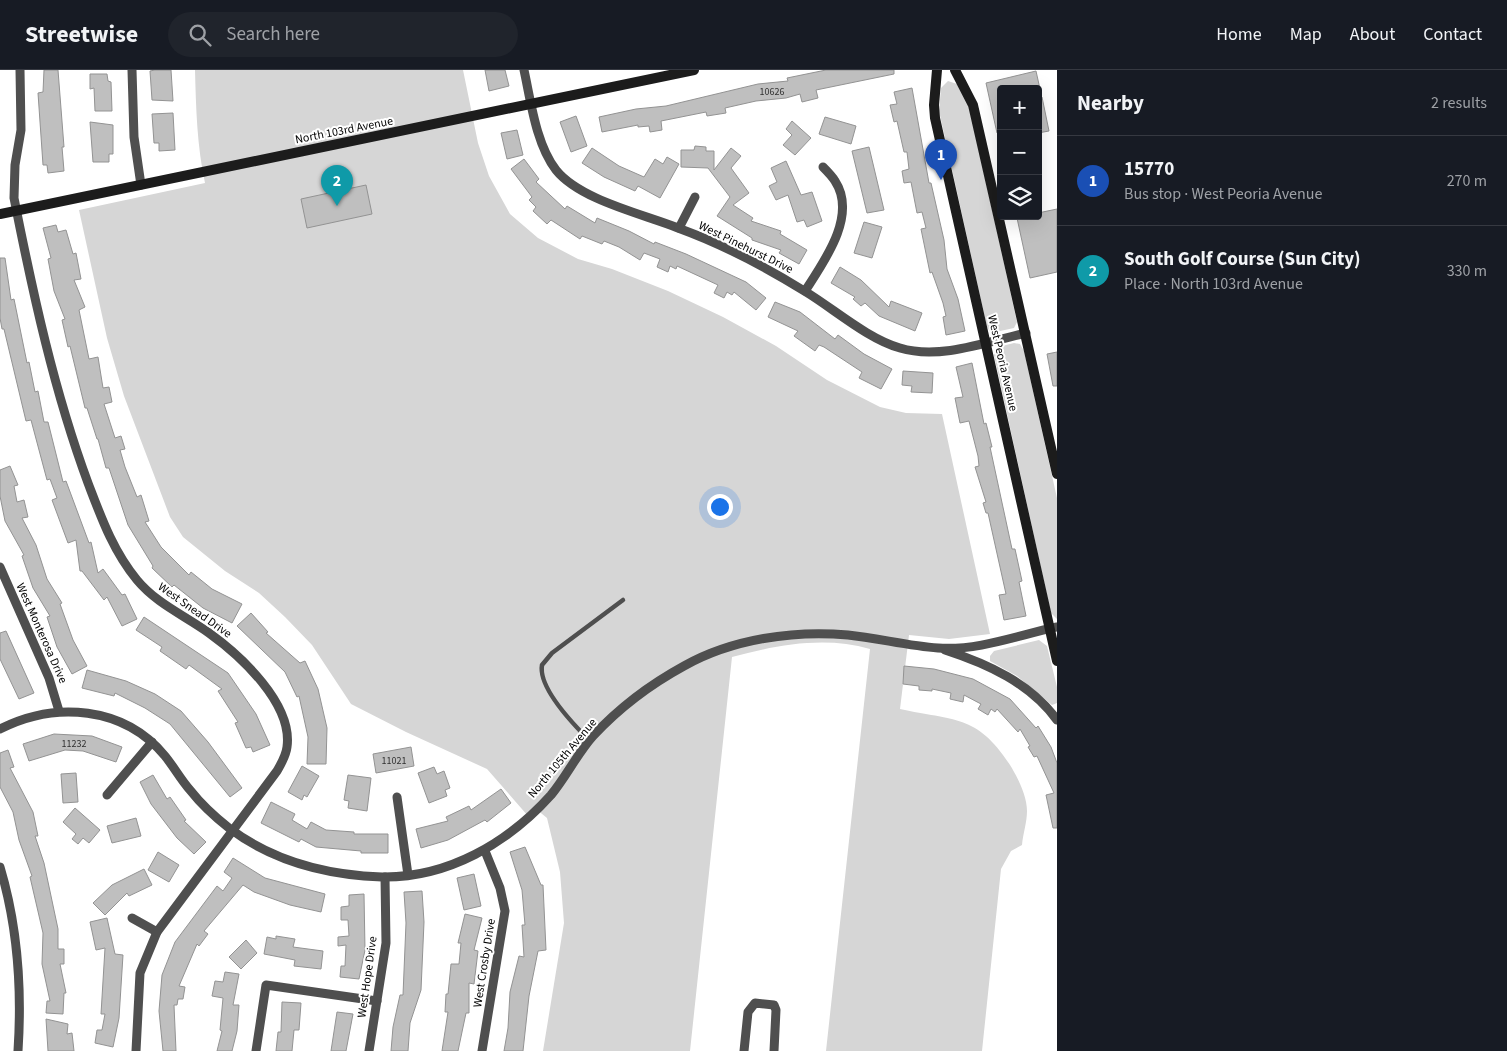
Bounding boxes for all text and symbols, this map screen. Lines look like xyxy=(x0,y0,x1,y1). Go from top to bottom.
search box xyxy=(168,12,518,57)
text: Streetwise xyxy=(25,17,138,52)
icon: search xyxy=(186,21,214,49)
text: Search here xyxy=(226,21,320,48)
text: Home xyxy=(1216,22,1262,47)
text: Map xyxy=(1290,22,1322,47)
text: About xyxy=(1350,22,1395,47)
text: Contact xyxy=(1423,22,1482,47)
house number: 10626 xyxy=(760,85,784,99)
map controls xyxy=(997,85,1042,220)
button: + xyxy=(997,85,1042,130)
text: Nearby xyxy=(1077,88,1144,118)
text: 2 results xyxy=(1431,92,1487,114)
street label: North 103rd Avenue xyxy=(294,113,395,148)
button: − xyxy=(997,130,1042,175)
pin: 1 xyxy=(925,139,957,180)
text: 15770 xyxy=(1124,156,1174,183)
pin: 2 xyxy=(321,165,353,206)
text: 1 xyxy=(1089,170,1097,192)
text: 270 m xyxy=(1447,170,1487,192)
button: layers xyxy=(997,175,1042,220)
text: Bus stop · West Peoria Avenue xyxy=(1124,183,1322,205)
street label: West Pinehurst Drive xyxy=(696,217,796,278)
text: South Golf Course (Sun City) xyxy=(1124,246,1361,273)
text: 2 xyxy=(1089,260,1097,282)
text: 330 m xyxy=(1447,260,1487,282)
text: Place · North 103rd Avenue xyxy=(1124,273,1303,295)
street label: West Peoria Avenue xyxy=(983,313,1022,413)
your location xyxy=(707,494,733,520)
street label: West Snead Drive xyxy=(154,579,235,642)
street label: West Monterosa Drive xyxy=(12,580,71,686)
street label: North 105th Avenue xyxy=(524,715,601,802)
house number: 11232 xyxy=(62,737,86,751)
house number: 11021 xyxy=(382,754,406,768)
street label: West Crosby Drive xyxy=(469,917,500,1009)
street label: West Hope Drive xyxy=(353,935,382,1019)

